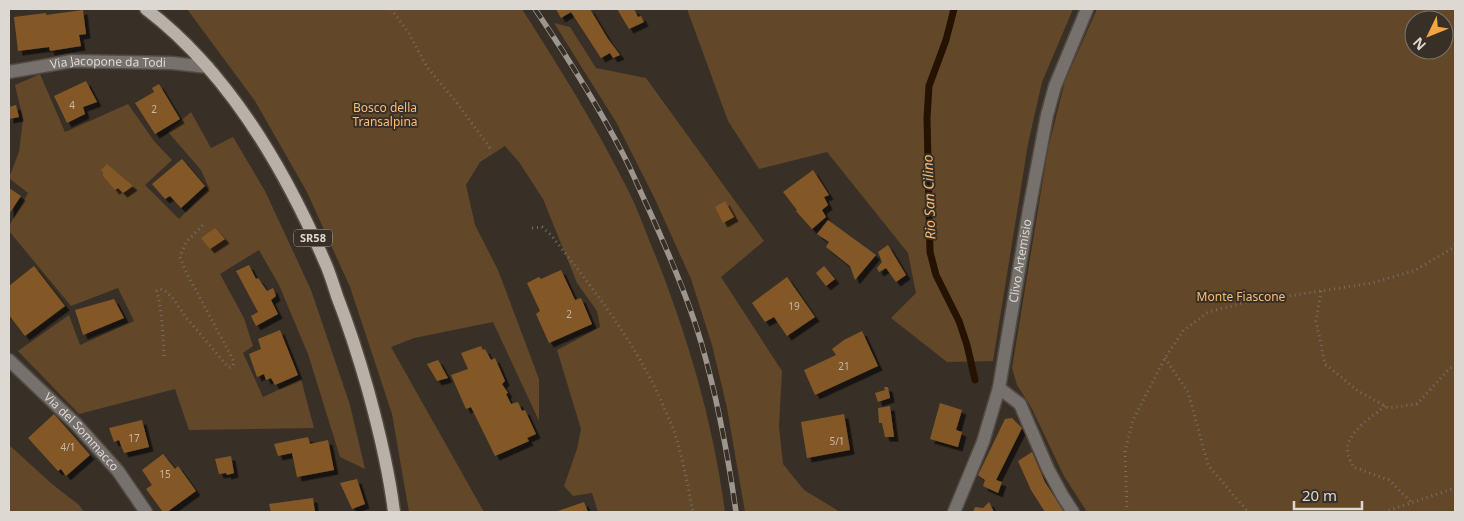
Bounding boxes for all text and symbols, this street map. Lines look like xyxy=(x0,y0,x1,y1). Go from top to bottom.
north arrow xyxy=(1404,10,1454,60)
text: N xyxy=(1408,34,1430,55)
street label: Via Jacopone da Todi xyxy=(49,52,166,73)
house number: 4 xyxy=(69,98,75,112)
park label: Bosco della Transalpina xyxy=(352,99,418,130)
house number: 2 xyxy=(151,102,157,116)
water label: Rio San Cilino xyxy=(918,154,939,240)
street label: Clivo Artemisio xyxy=(1005,218,1035,304)
road number: SR58 xyxy=(294,230,332,247)
park label: Monte Fiascone xyxy=(1197,288,1286,305)
house number: 19 xyxy=(788,299,800,313)
house number: 2 xyxy=(566,307,572,321)
house number: 21 xyxy=(838,359,850,373)
street label: Via del Sommacco xyxy=(40,389,123,474)
house number: 17 xyxy=(128,431,140,445)
house number: 5/1 xyxy=(829,434,845,448)
house number: 4/1 xyxy=(60,440,76,454)
house number: 15 xyxy=(159,467,171,481)
scale bar xyxy=(1294,478,1362,510)
text: 20 m xyxy=(1302,485,1337,505)

